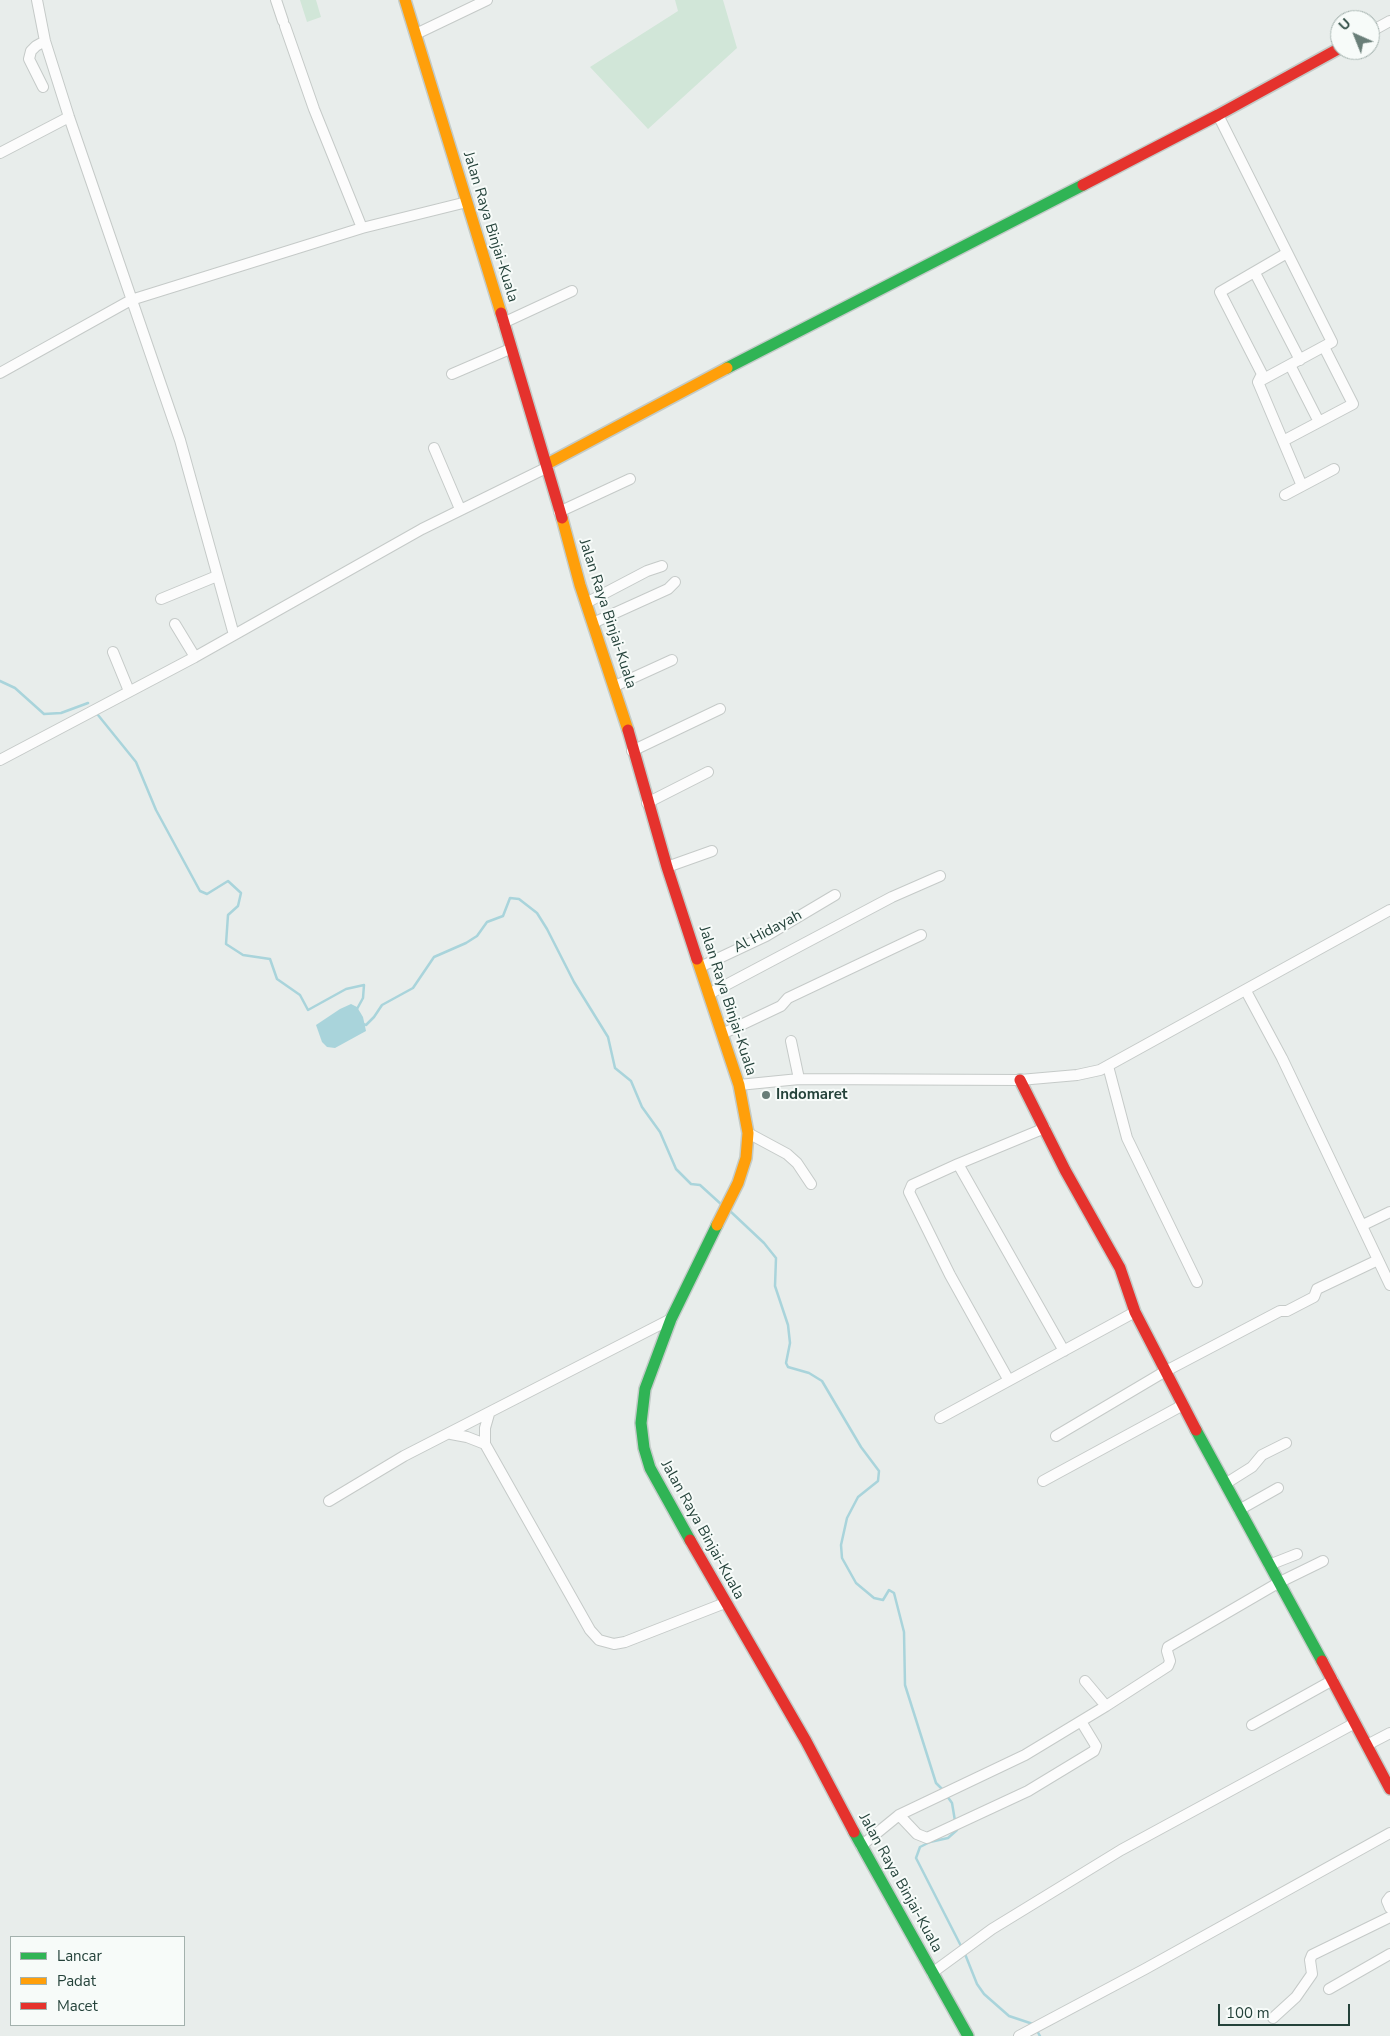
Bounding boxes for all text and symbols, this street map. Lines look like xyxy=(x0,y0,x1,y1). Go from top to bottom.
north arrow xyxy=(1330,10,1380,60)
text: U xyxy=(1335,14,1355,35)
street label: Jalan Raya Binjai-Kuala xyxy=(459,150,521,304)
street label: Jalan Raya Binjai-Kuala xyxy=(574,537,640,691)
street label: Al Hidayah xyxy=(731,907,805,957)
street label: Jalan Raya Binjai-Kuala xyxy=(694,924,760,1078)
place label: Indomaret xyxy=(776,1086,848,1104)
marker: Indomaret xyxy=(760,1089,772,1101)
street label: Jalan Raya Binjai-Kuala xyxy=(656,1457,748,1603)
street label: Jalan Raya Binjai-Kuala xyxy=(854,1810,946,1956)
legend xyxy=(10,1936,185,2026)
text: Lancar xyxy=(57,1946,102,1966)
text: Padat xyxy=(57,1971,96,1991)
scale bar xyxy=(1220,1994,1352,2026)
text: Macet xyxy=(57,1996,98,2016)
text: 100 m xyxy=(1226,2003,1270,2023)

